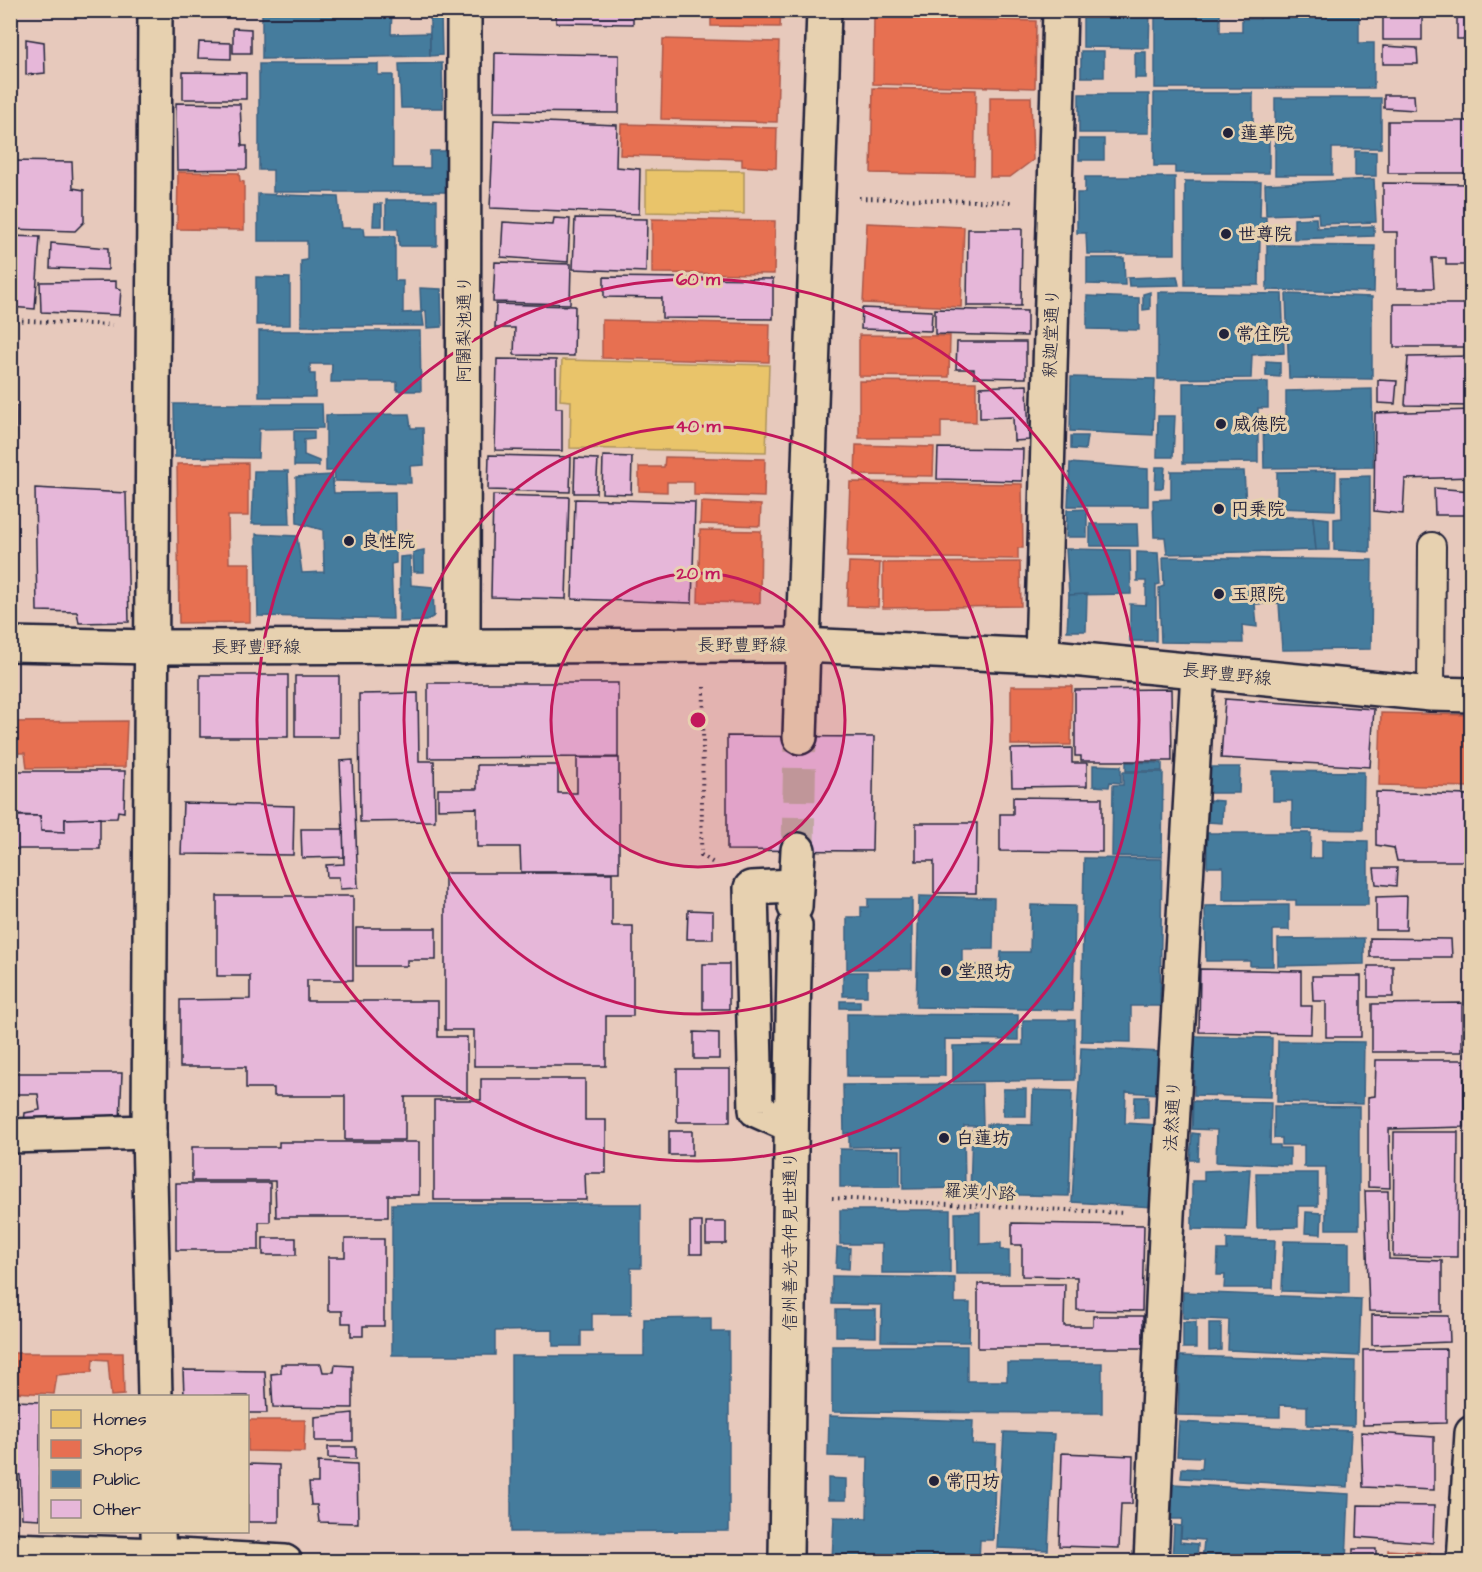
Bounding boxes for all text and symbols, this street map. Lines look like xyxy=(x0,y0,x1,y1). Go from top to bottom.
place label: 蓮華院 xyxy=(1240,121,1294,146)
marker: 蓮華院 xyxy=(1221,126,1235,140)
place label: 世尊院 xyxy=(1238,222,1292,247)
marker: 世尊院 xyxy=(1219,227,1233,241)
text: 60 m xyxy=(676,267,721,292)
street label: 阿闍梨池通り xyxy=(452,275,477,383)
street label: 釈迦堂通り xyxy=(1037,288,1066,378)
place label: 常住院 xyxy=(1236,322,1290,347)
marker: 常住院 xyxy=(1217,327,1231,341)
place label: 威徳院 xyxy=(1233,412,1287,437)
text: 40 m xyxy=(676,414,721,439)
marker: 威徳院 xyxy=(1214,417,1228,431)
place label: 円乗院 xyxy=(1231,497,1285,522)
marker: 円乗院 xyxy=(1212,502,1226,516)
place label: 良性院 xyxy=(361,529,415,554)
marker: 良性院 xyxy=(342,534,356,548)
text: 20 m xyxy=(676,561,720,586)
place label: 玉照院 xyxy=(1231,582,1285,607)
marker: 玉照院 xyxy=(1212,587,1226,601)
street label: 長野豊野線 xyxy=(697,633,787,658)
street label: 長野豊野線 xyxy=(211,635,301,660)
street label: 長野豊野線 xyxy=(1181,657,1273,692)
centre of rings xyxy=(688,710,708,730)
place label: 堂照坊 xyxy=(958,959,1012,984)
marker: 堂照坊 xyxy=(939,964,953,978)
street label: 法然通り xyxy=(1158,1079,1187,1153)
place label: 白蓮坊 xyxy=(956,1126,1010,1151)
marker: 白蓮坊 xyxy=(937,1131,951,1145)
street label: 信州善光寺仲見世通り xyxy=(778,1151,803,1331)
street label: 羅漢小路 xyxy=(943,1178,1017,1207)
legend xyxy=(39,1395,249,1533)
text: Homes xyxy=(93,1407,147,1432)
text: Shops xyxy=(93,1437,143,1462)
text: Public xyxy=(93,1467,141,1492)
place label: 常円坊 xyxy=(946,1469,1000,1494)
marker: 常円坊 xyxy=(927,1474,941,1488)
text: Other xyxy=(93,1497,141,1522)

